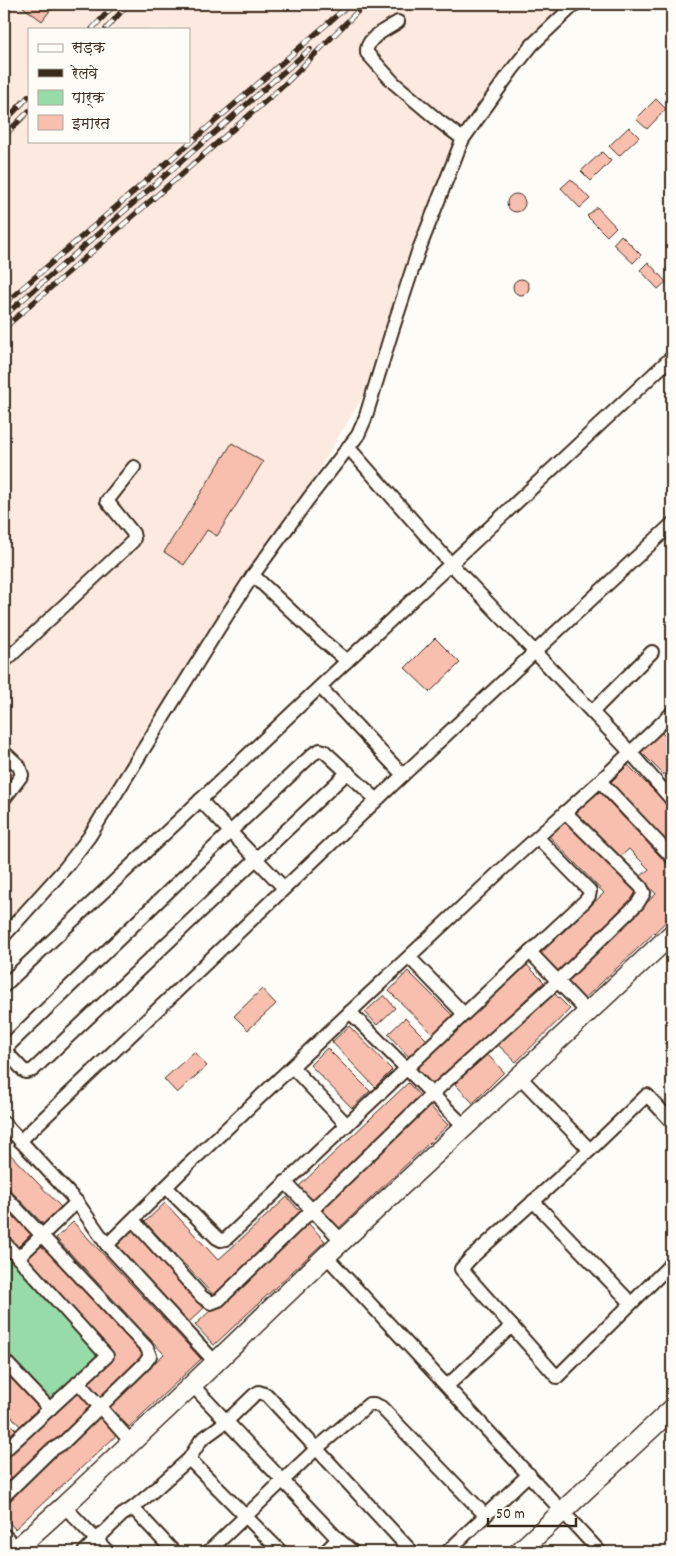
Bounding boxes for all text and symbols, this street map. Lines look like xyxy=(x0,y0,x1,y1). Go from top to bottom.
legend xyxy=(28,28,190,142)
text: सड़क xyxy=(71,38,106,60)
text: रेलवे xyxy=(69,64,99,86)
text: पार्क xyxy=(71,88,105,110)
text: इमारत xyxy=(71,114,111,136)
scale bar xyxy=(488,1496,576,1528)
text: 50 m xyxy=(496,1504,525,1526)

